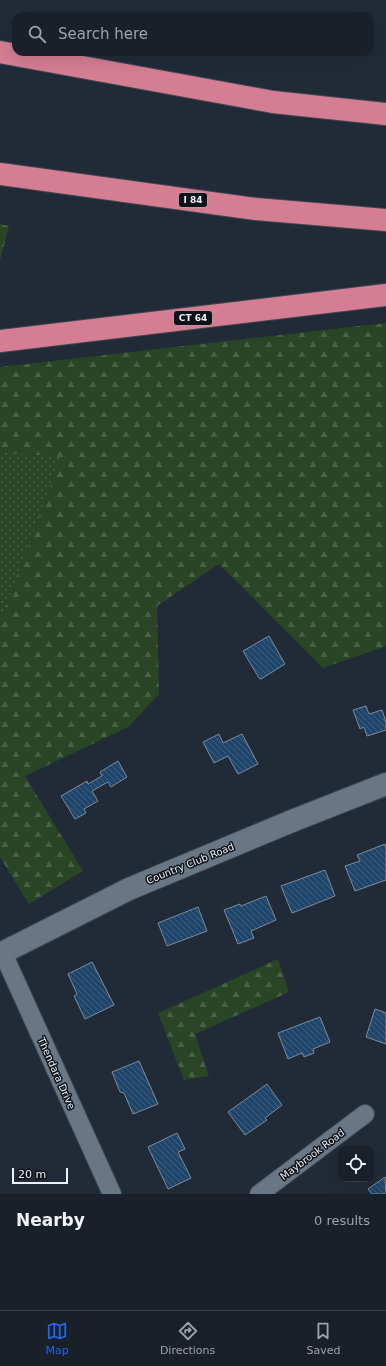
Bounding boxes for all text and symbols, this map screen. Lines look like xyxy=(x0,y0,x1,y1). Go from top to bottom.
search box xyxy=(12,12,374,56)
icon: search xyxy=(26,23,48,45)
text: Search here xyxy=(58,25,148,43)
road number: I 84 xyxy=(179,193,207,207)
road number: CT 64 xyxy=(174,311,212,325)
street label: Country Club Road xyxy=(145,841,236,886)
street label: Thendara Drive xyxy=(35,1035,77,1111)
street label: Maybrook Road xyxy=(278,1127,346,1182)
map controls xyxy=(338,1146,374,1182)
button: locate xyxy=(338,1146,374,1182)
scale bar xyxy=(12,1166,68,1185)
text: 20 m xyxy=(18,1168,46,1181)
text: Nearby xyxy=(16,1210,85,1230)
text: 0 results xyxy=(314,1213,370,1228)
tab: Map xyxy=(46,1320,69,1357)
tab: Directions xyxy=(160,1320,215,1357)
tab: Saved xyxy=(306,1320,340,1357)

